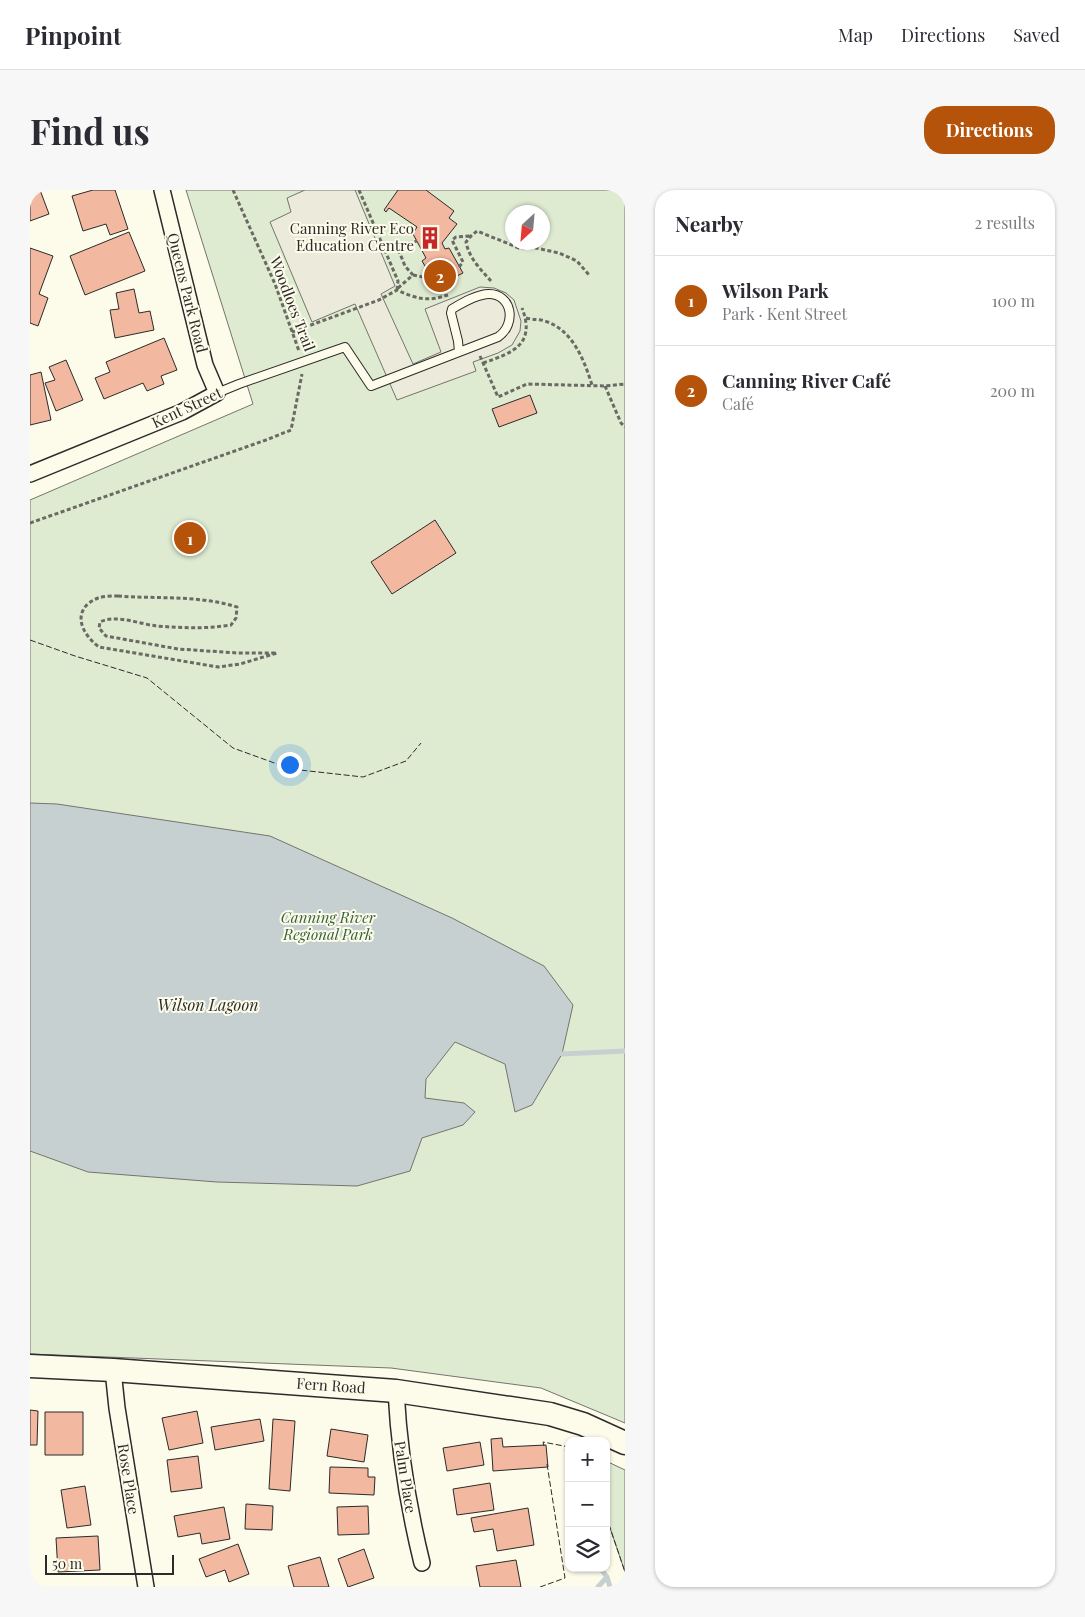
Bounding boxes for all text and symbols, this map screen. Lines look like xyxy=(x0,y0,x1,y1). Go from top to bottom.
text: Pinpoint xyxy=(25,19,121,51)
text: Map xyxy=(838,23,873,47)
text: Directions xyxy=(901,23,985,47)
text: Saved xyxy=(1013,23,1060,47)
button: Directions xyxy=(924,106,1055,154)
text: Find us xyxy=(30,107,150,154)
north arrow xyxy=(505,205,550,250)
text: Nearby xyxy=(675,209,744,237)
text: 2 results xyxy=(975,212,1035,233)
place label: Canning River Eco Education Centre xyxy=(290,218,414,255)
building icon: Canning River Eco Education Centre xyxy=(417,225,443,251)
street label: Queens Park Road xyxy=(163,231,213,355)
street label: Woodloes Trail xyxy=(265,253,320,354)
pin: 2 xyxy=(424,257,456,295)
text: Wilson Park xyxy=(722,277,829,303)
text: 1 xyxy=(688,290,694,311)
text: 100 m xyxy=(992,290,1035,311)
text: Park · Kent Street xyxy=(722,303,847,324)
text: Canning River Café xyxy=(722,367,891,393)
text: 2 xyxy=(687,380,695,401)
text: 200 m xyxy=(990,380,1035,401)
street label: Kent Street xyxy=(148,382,226,432)
text: Café xyxy=(722,393,754,414)
pin: 1 xyxy=(174,519,206,557)
your location xyxy=(277,752,303,778)
park label: Canning River Regional Park xyxy=(281,907,376,944)
water label: Wilson Lagoon xyxy=(157,994,259,1015)
street label: Fern Road xyxy=(296,1373,367,1397)
map controls xyxy=(565,1437,610,1572)
button: + xyxy=(565,1437,610,1482)
street label: Palm Place xyxy=(390,1439,422,1514)
street label: Rose Place xyxy=(114,1442,144,1516)
button: − xyxy=(565,1482,610,1527)
button: layers xyxy=(565,1527,610,1572)
scale bar xyxy=(45,1552,174,1575)
text: 50 m xyxy=(52,1554,82,1573)

